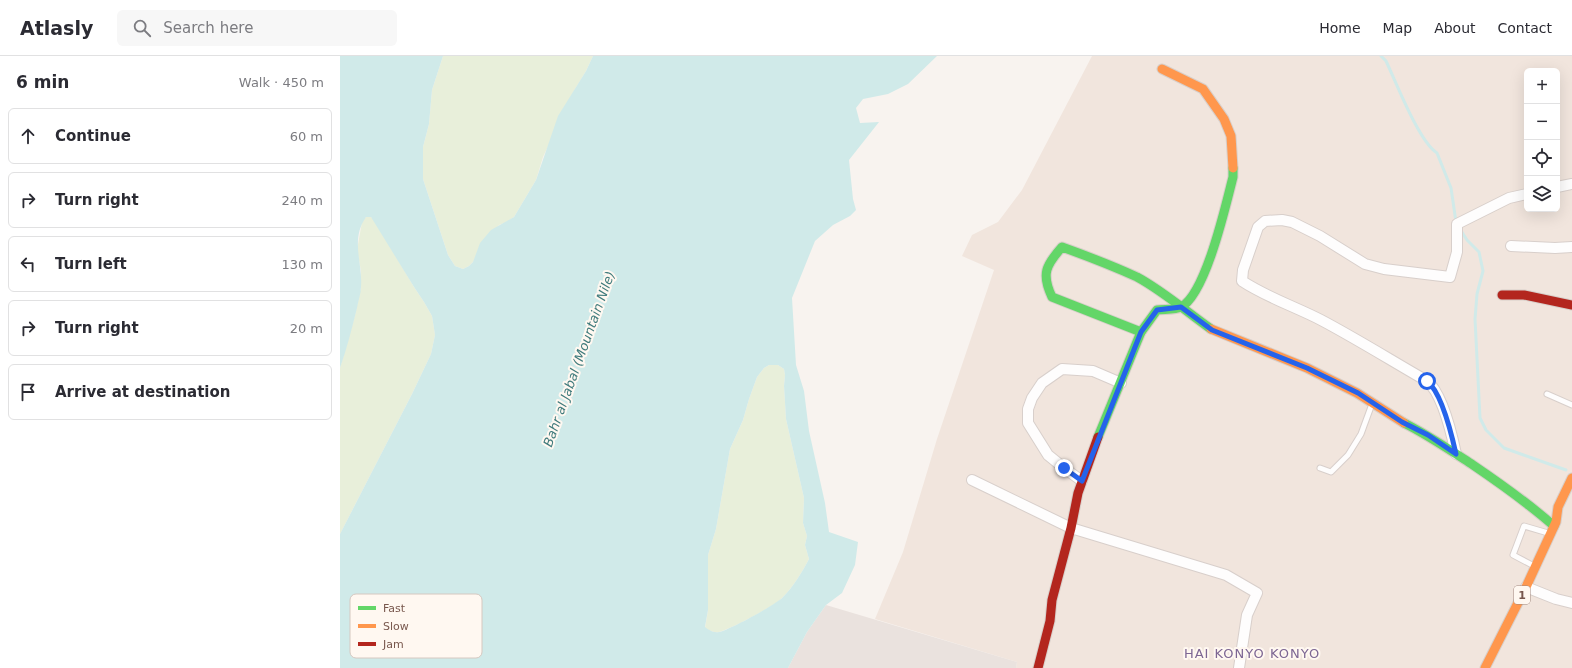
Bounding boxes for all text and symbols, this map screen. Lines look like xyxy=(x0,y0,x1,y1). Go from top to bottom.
search box xyxy=(117,10,397,46)
text: Atlasly xyxy=(20,17,93,39)
icon: search xyxy=(131,17,153,39)
text: Search here xyxy=(163,19,253,37)
text: Home xyxy=(1319,20,1361,36)
text: Map xyxy=(1383,20,1412,36)
text: About xyxy=(1434,20,1476,36)
text: Contact xyxy=(1498,20,1552,36)
map controls xyxy=(1524,68,1560,212)
button: + xyxy=(1524,68,1560,104)
text: 6 min xyxy=(16,72,69,92)
text: Walk · 450 m xyxy=(239,75,324,90)
button: − xyxy=(1524,104,1560,140)
icon: ahead xyxy=(17,125,39,147)
text: Continue xyxy=(55,127,131,145)
text: 60 m xyxy=(290,129,323,144)
button: locate xyxy=(1524,140,1560,176)
button: layers xyxy=(1524,176,1560,212)
icon: right xyxy=(17,189,39,211)
text: Turn right xyxy=(55,191,139,209)
text: 240 m xyxy=(281,193,323,208)
icon: left xyxy=(17,253,39,275)
text: Turn left xyxy=(55,255,127,273)
text: 130 m xyxy=(281,257,323,272)
water label: Bahr al Jabal (Mountain Nile) xyxy=(540,269,618,449)
icon: right xyxy=(17,317,39,339)
text: Turn right xyxy=(55,319,139,337)
text: 20 m xyxy=(290,321,323,336)
route start xyxy=(1418,372,1436,390)
icon: arrive xyxy=(17,381,39,403)
text: Arrive at destination xyxy=(55,383,230,401)
route end xyxy=(1055,459,1073,477)
road number: 1 xyxy=(1514,586,1530,604)
legend xyxy=(350,594,482,658)
text: Fast xyxy=(383,602,406,615)
text: Slow xyxy=(383,620,409,633)
text: Jam xyxy=(382,638,404,651)
district label: HAI KONYO KONYO xyxy=(1184,646,1320,661)

